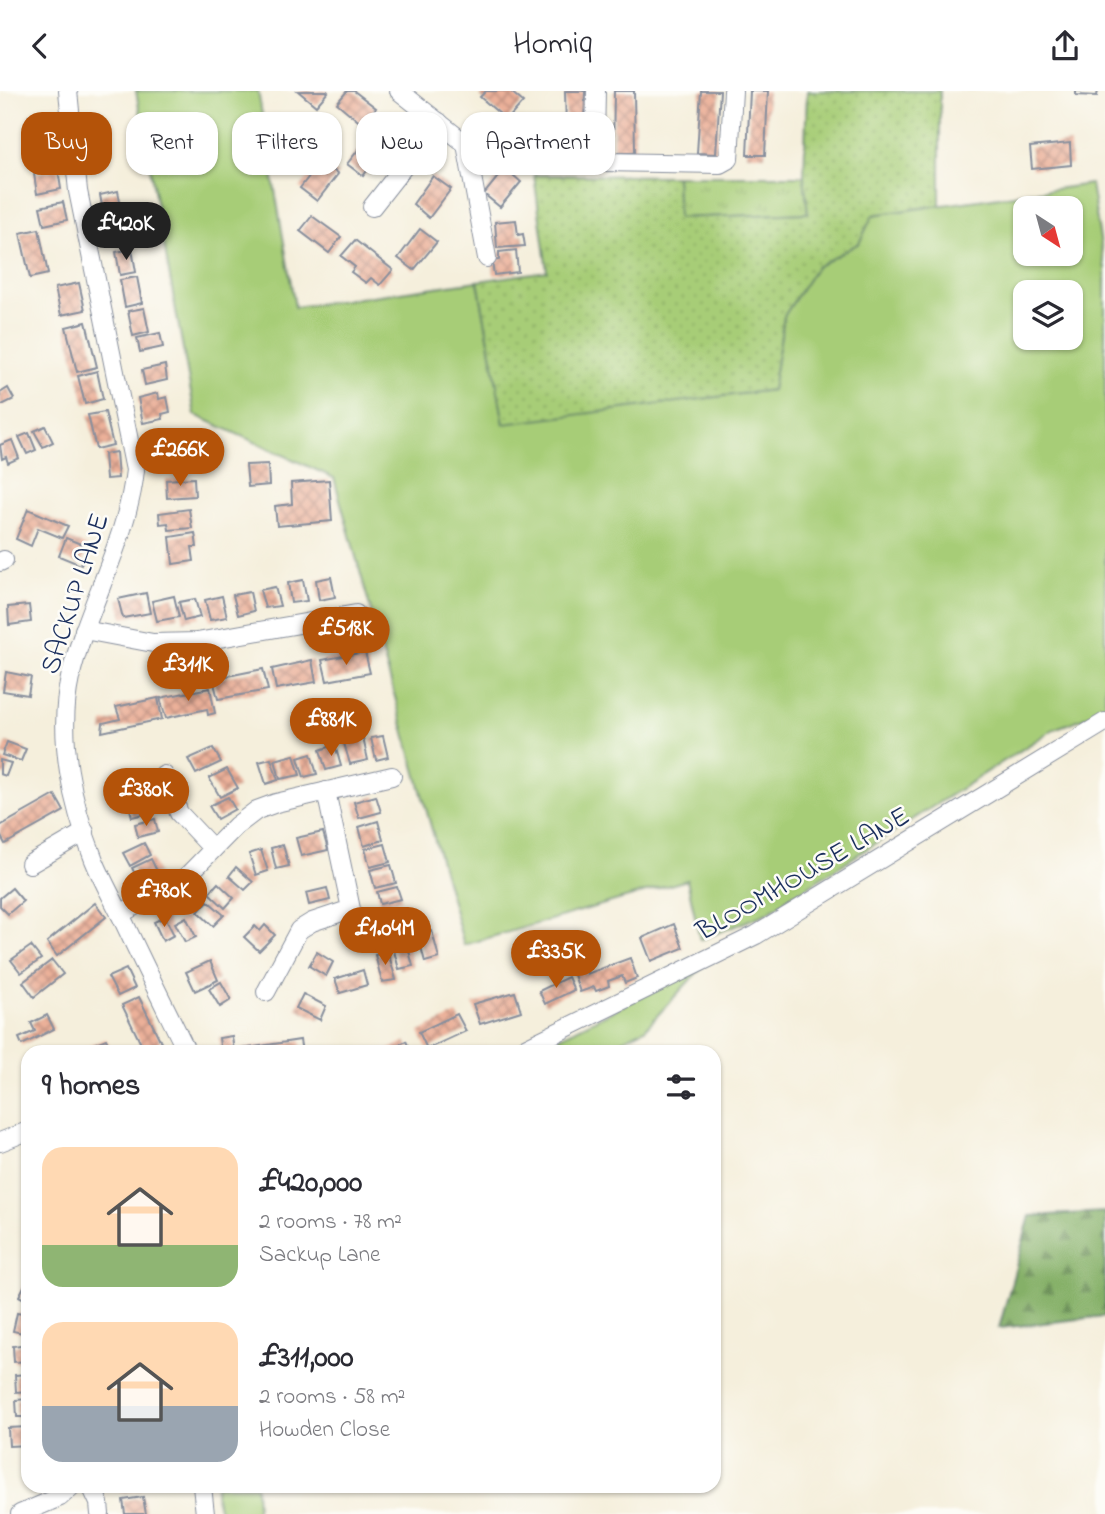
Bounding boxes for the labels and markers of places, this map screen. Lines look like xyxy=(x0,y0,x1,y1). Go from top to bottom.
pin: £420K xyxy=(77,202,175,262)
pin: £266K xyxy=(131,429,229,488)
pin: £518K xyxy=(297,607,395,667)
pin: £311K xyxy=(139,643,237,703)
pin: £881K xyxy=(282,699,380,758)
pin: £380K xyxy=(97,769,195,828)
pin: £780K xyxy=(115,869,213,929)
pin: £1.04M xyxy=(328,907,442,967)
pin: £335K xyxy=(507,930,605,990)

